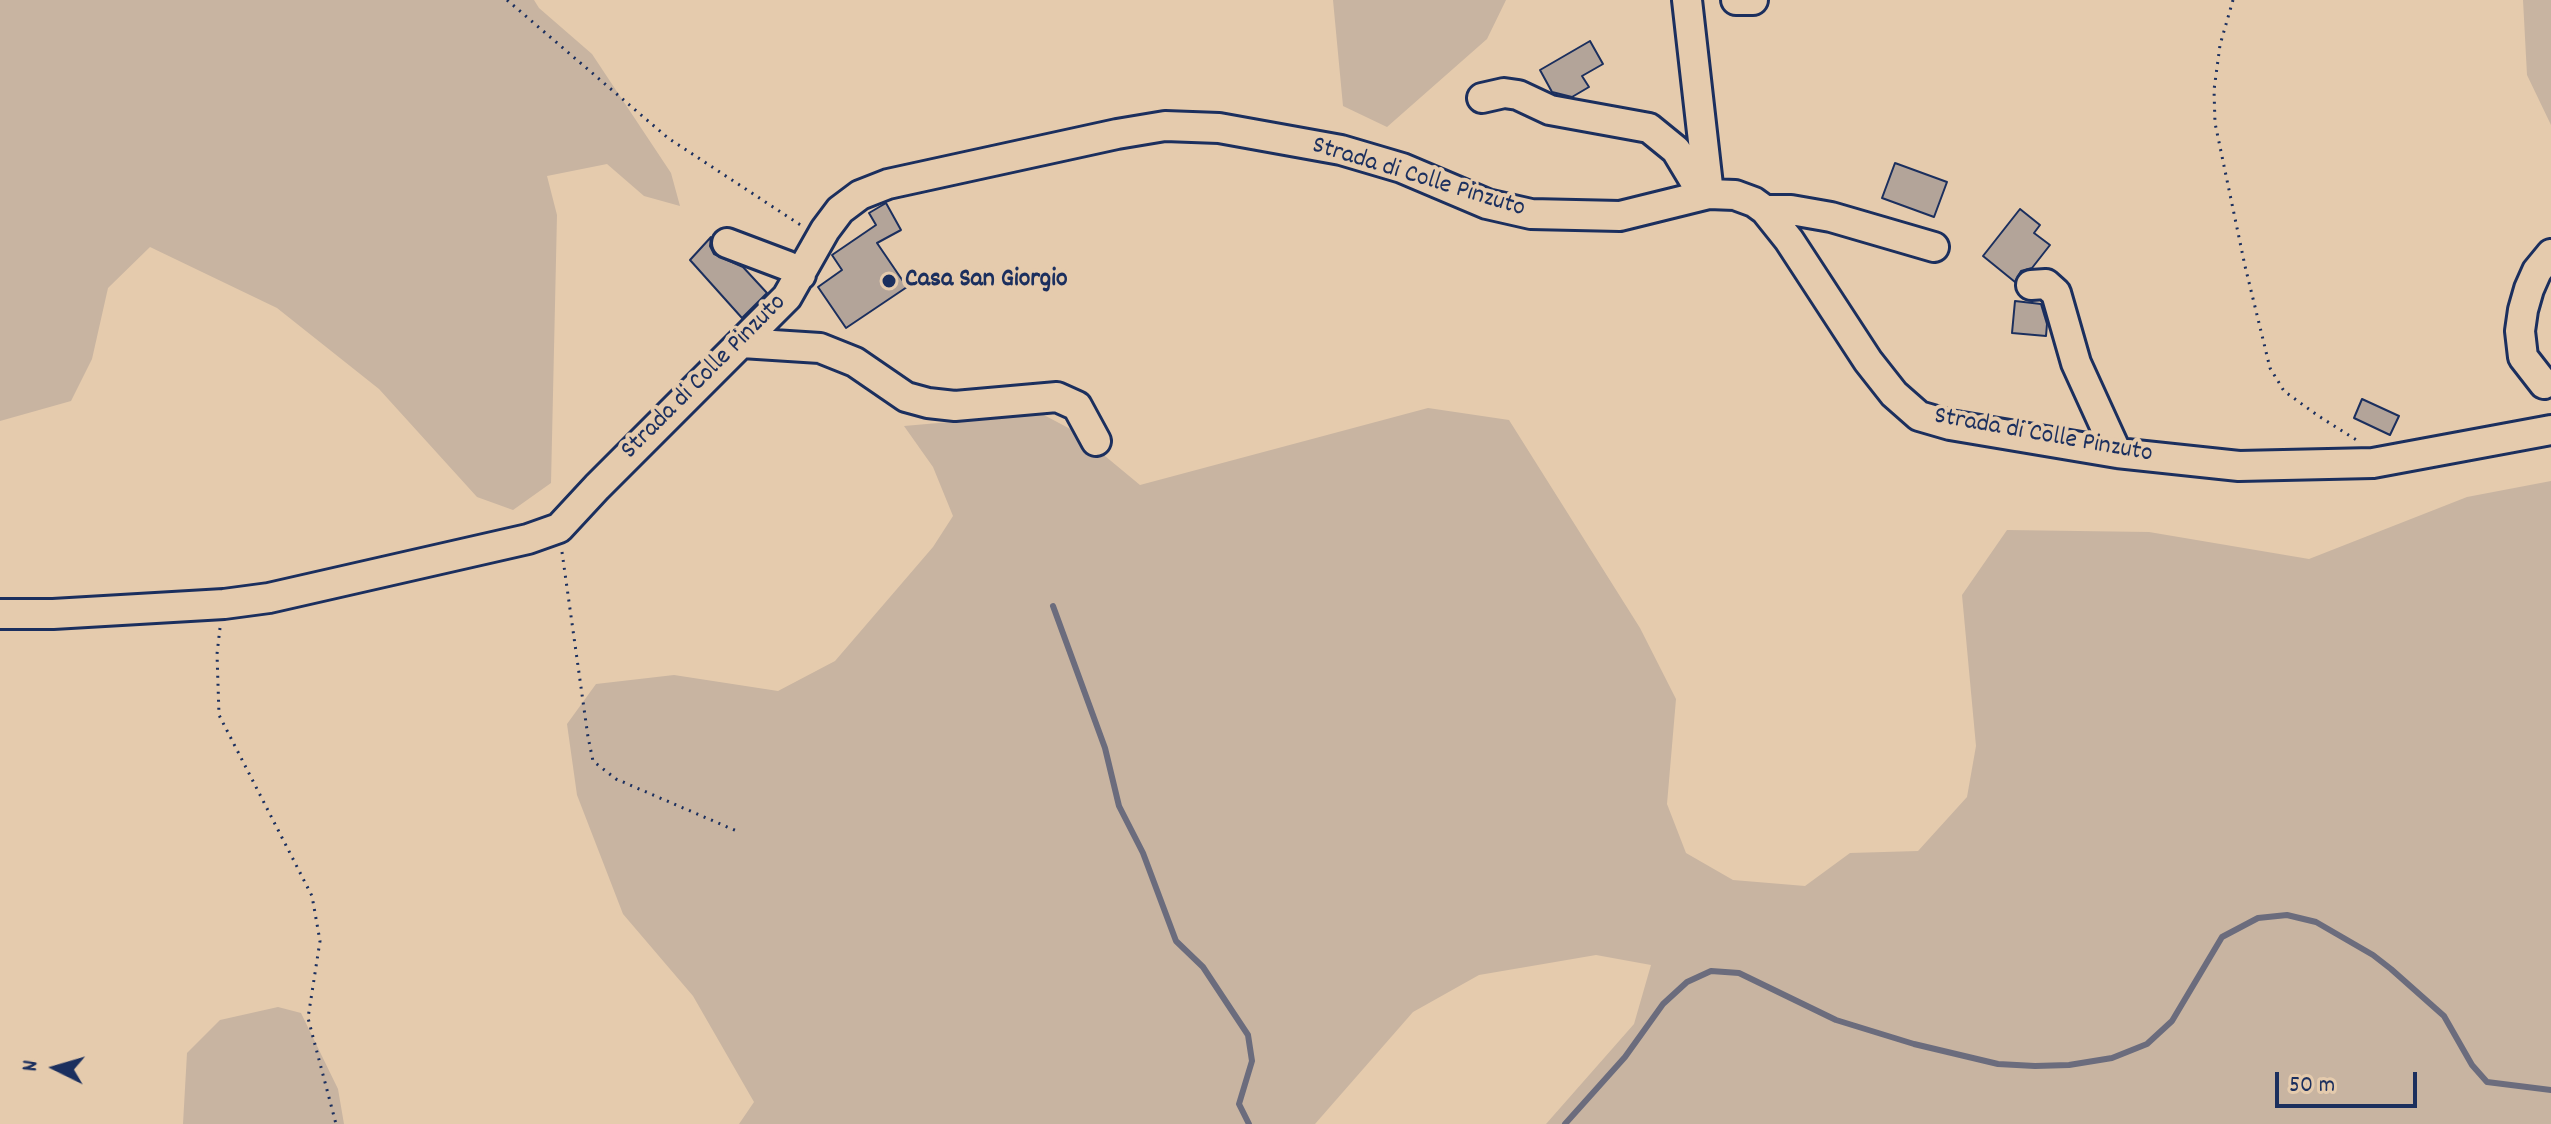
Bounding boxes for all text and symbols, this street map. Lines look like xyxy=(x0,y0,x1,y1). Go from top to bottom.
street label: Strada di Colle Pinzuto xyxy=(1308,132,1528,226)
place label: Casa San Giorgio xyxy=(905,265,1068,297)
marker: Casa San Giorgio xyxy=(880,272,898,290)
street label: Strada di Colle Pinzuto xyxy=(616,289,794,467)
street label: Strada di Colle Pinzuto xyxy=(1931,402,2155,472)
north arrow xyxy=(16,1028,96,1108)
scale bar xyxy=(2279,1056,2421,1106)
text: N xyxy=(16,1059,48,1073)
text: 50 m xyxy=(2289,1069,2335,1103)

